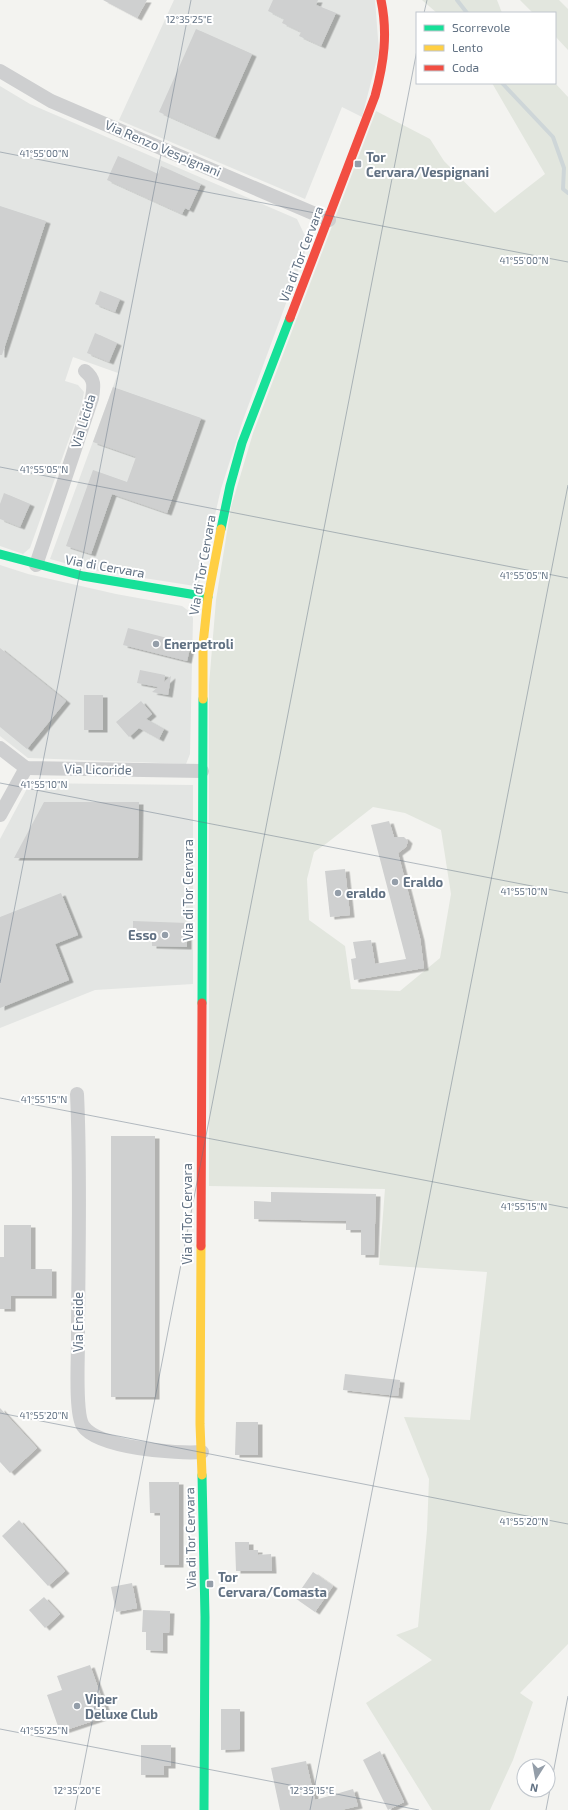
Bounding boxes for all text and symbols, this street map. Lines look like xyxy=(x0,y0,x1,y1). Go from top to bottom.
legend xyxy=(416,12,556,84)
text: 12°35'25"E xyxy=(166,13,213,25)
text: Scorrevole xyxy=(452,20,510,34)
text: Lento xyxy=(452,40,483,54)
text: Coda xyxy=(452,60,479,74)
street label: Via Renzo Vespignani xyxy=(102,116,224,180)
text: 41°55'00"N xyxy=(19,147,69,159)
place label: Tor Cervara/Vespignani xyxy=(366,149,489,180)
marker: Tor Cervara/Vespignani xyxy=(353,159,363,169)
street label: Via di Tor Cervara xyxy=(275,204,327,304)
text: 41°55'00"N xyxy=(499,254,549,266)
street label: Via Licida xyxy=(67,392,99,450)
text: 41°55'05"N xyxy=(20,463,68,475)
street label: Via di Tor Cervara xyxy=(185,514,219,616)
street label: Via di Cervara xyxy=(64,551,146,581)
text: 41°55'05"N xyxy=(500,569,548,581)
place label: Enerpetroli xyxy=(164,636,234,652)
marker: Enerpetroli xyxy=(151,639,161,649)
street label: Via Licoride xyxy=(64,760,132,778)
text: 41°55'10"N xyxy=(20,778,68,790)
street label: Via di Tor Cervara xyxy=(180,839,196,941)
place label: Eraldo xyxy=(403,874,443,890)
marker: Eraldo xyxy=(390,877,400,887)
place label: eraldo xyxy=(346,885,386,901)
text: 41°55'10"N xyxy=(500,885,548,897)
marker: eraldo xyxy=(333,888,343,898)
place label: Esso xyxy=(128,927,157,943)
marker: Esso xyxy=(160,930,170,940)
text: 41°55'15"N xyxy=(21,1093,67,1105)
street label: Via di Tor Cervara xyxy=(179,1163,195,1265)
text: 41°55'15"N xyxy=(501,1200,547,1212)
street label: Via Eneide xyxy=(70,1292,86,1352)
text: 41°55'20"N xyxy=(20,1409,68,1421)
street label: Via di Tor Cervara xyxy=(181,1487,199,1589)
text: 41°55'20"N xyxy=(500,1515,548,1527)
place label: Tor Cervara/Comasta xyxy=(218,1569,327,1600)
marker: Tor Cervara/Comasta xyxy=(205,1579,215,1589)
place label: Viper Deluxe Club xyxy=(85,1691,158,1722)
marker: Viper Deluxe Club xyxy=(72,1701,82,1711)
text: 41°55'25"N xyxy=(20,1724,68,1736)
north arrow xyxy=(516,1758,556,1798)
text: N xyxy=(529,1781,539,1795)
text: 12°35'20"E xyxy=(53,1784,101,1796)
text: 12°35'15"E xyxy=(290,1784,335,1796)

